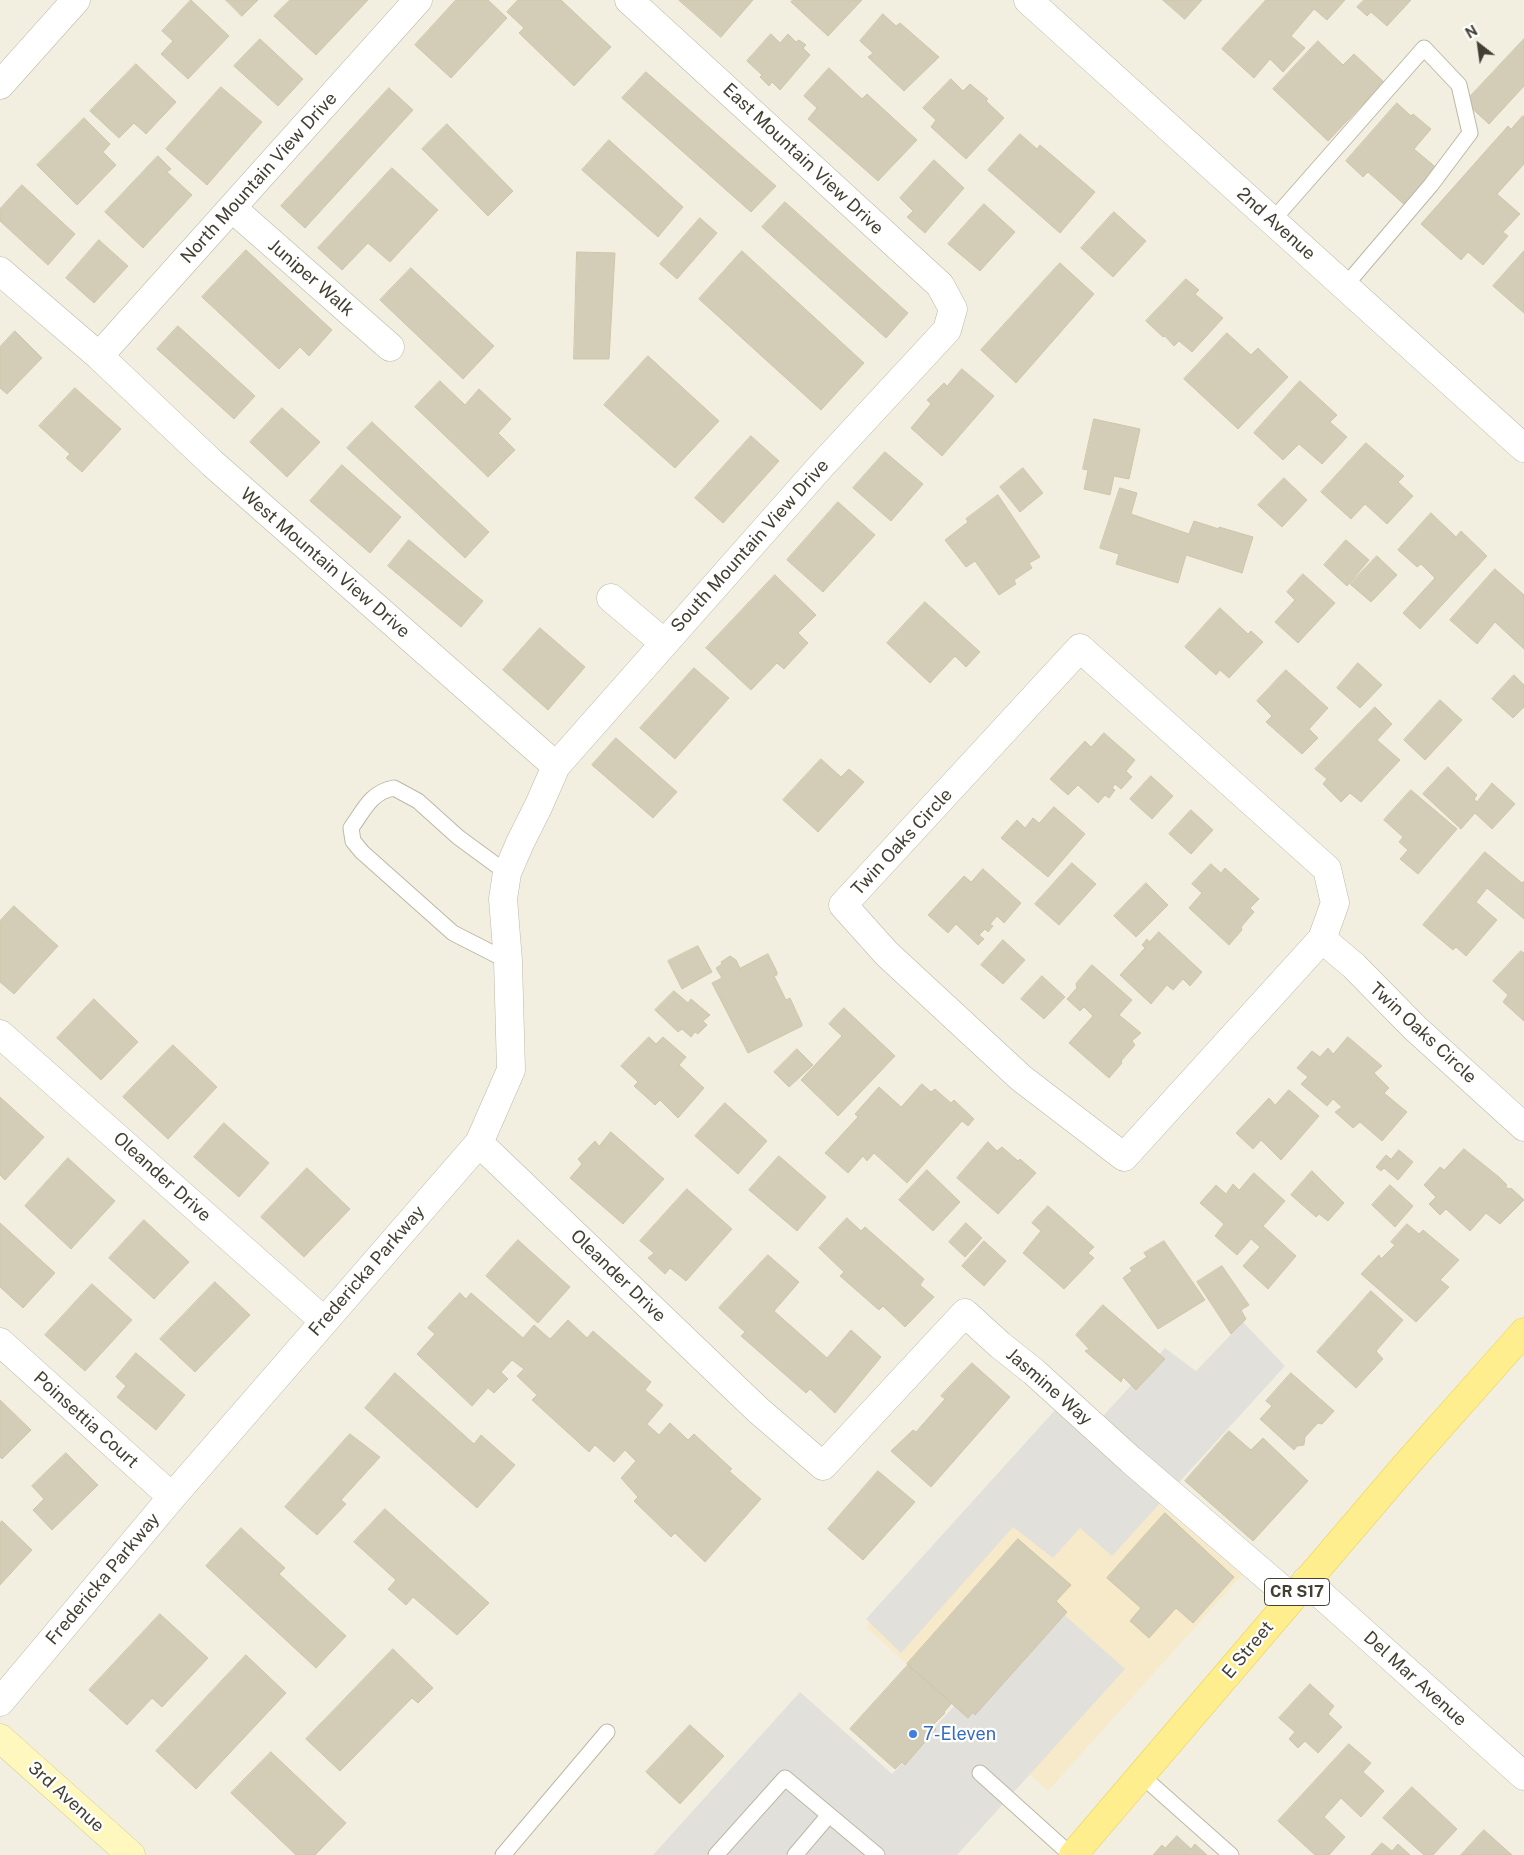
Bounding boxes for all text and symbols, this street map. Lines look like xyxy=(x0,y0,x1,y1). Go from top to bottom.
north arrow xyxy=(1454,20,1504,70)
text: N xyxy=(1463,22,1480,42)
street label: East Mountain View Drive xyxy=(718,79,888,239)
street label: North Mountain View Drive xyxy=(176,88,342,268)
street label: 2nd Avenue xyxy=(1232,183,1320,265)
street label: Juniper Walk xyxy=(264,235,358,321)
street label: South Mountain View Drive xyxy=(667,455,833,637)
street label: West Mountain View Drive xyxy=(236,483,414,643)
street label: Twin Oaks Circle xyxy=(847,784,957,900)
street label: Twin Oaks Circle xyxy=(1365,978,1481,1088)
street label: Oleander Drive xyxy=(109,1128,215,1226)
street label: Fredericka Parkway xyxy=(304,1201,430,1341)
street label: Oleander Drive xyxy=(566,1225,670,1327)
street label: Jasmine Way xyxy=(1002,1344,1096,1430)
street label: Poinsettia Court xyxy=(29,1367,143,1473)
street label: Fredericka Parkway xyxy=(41,1509,165,1649)
road number: CR S17 xyxy=(1264,1578,1330,1605)
street label: E Street xyxy=(1218,1617,1278,1683)
street label: Del Mar Avenue xyxy=(1359,1627,1471,1731)
place label: 7-Eleven xyxy=(923,1723,996,1745)
marker: 7-Eleven xyxy=(907,1728,919,1740)
street label: 3rd Avenue xyxy=(23,1757,109,1837)

